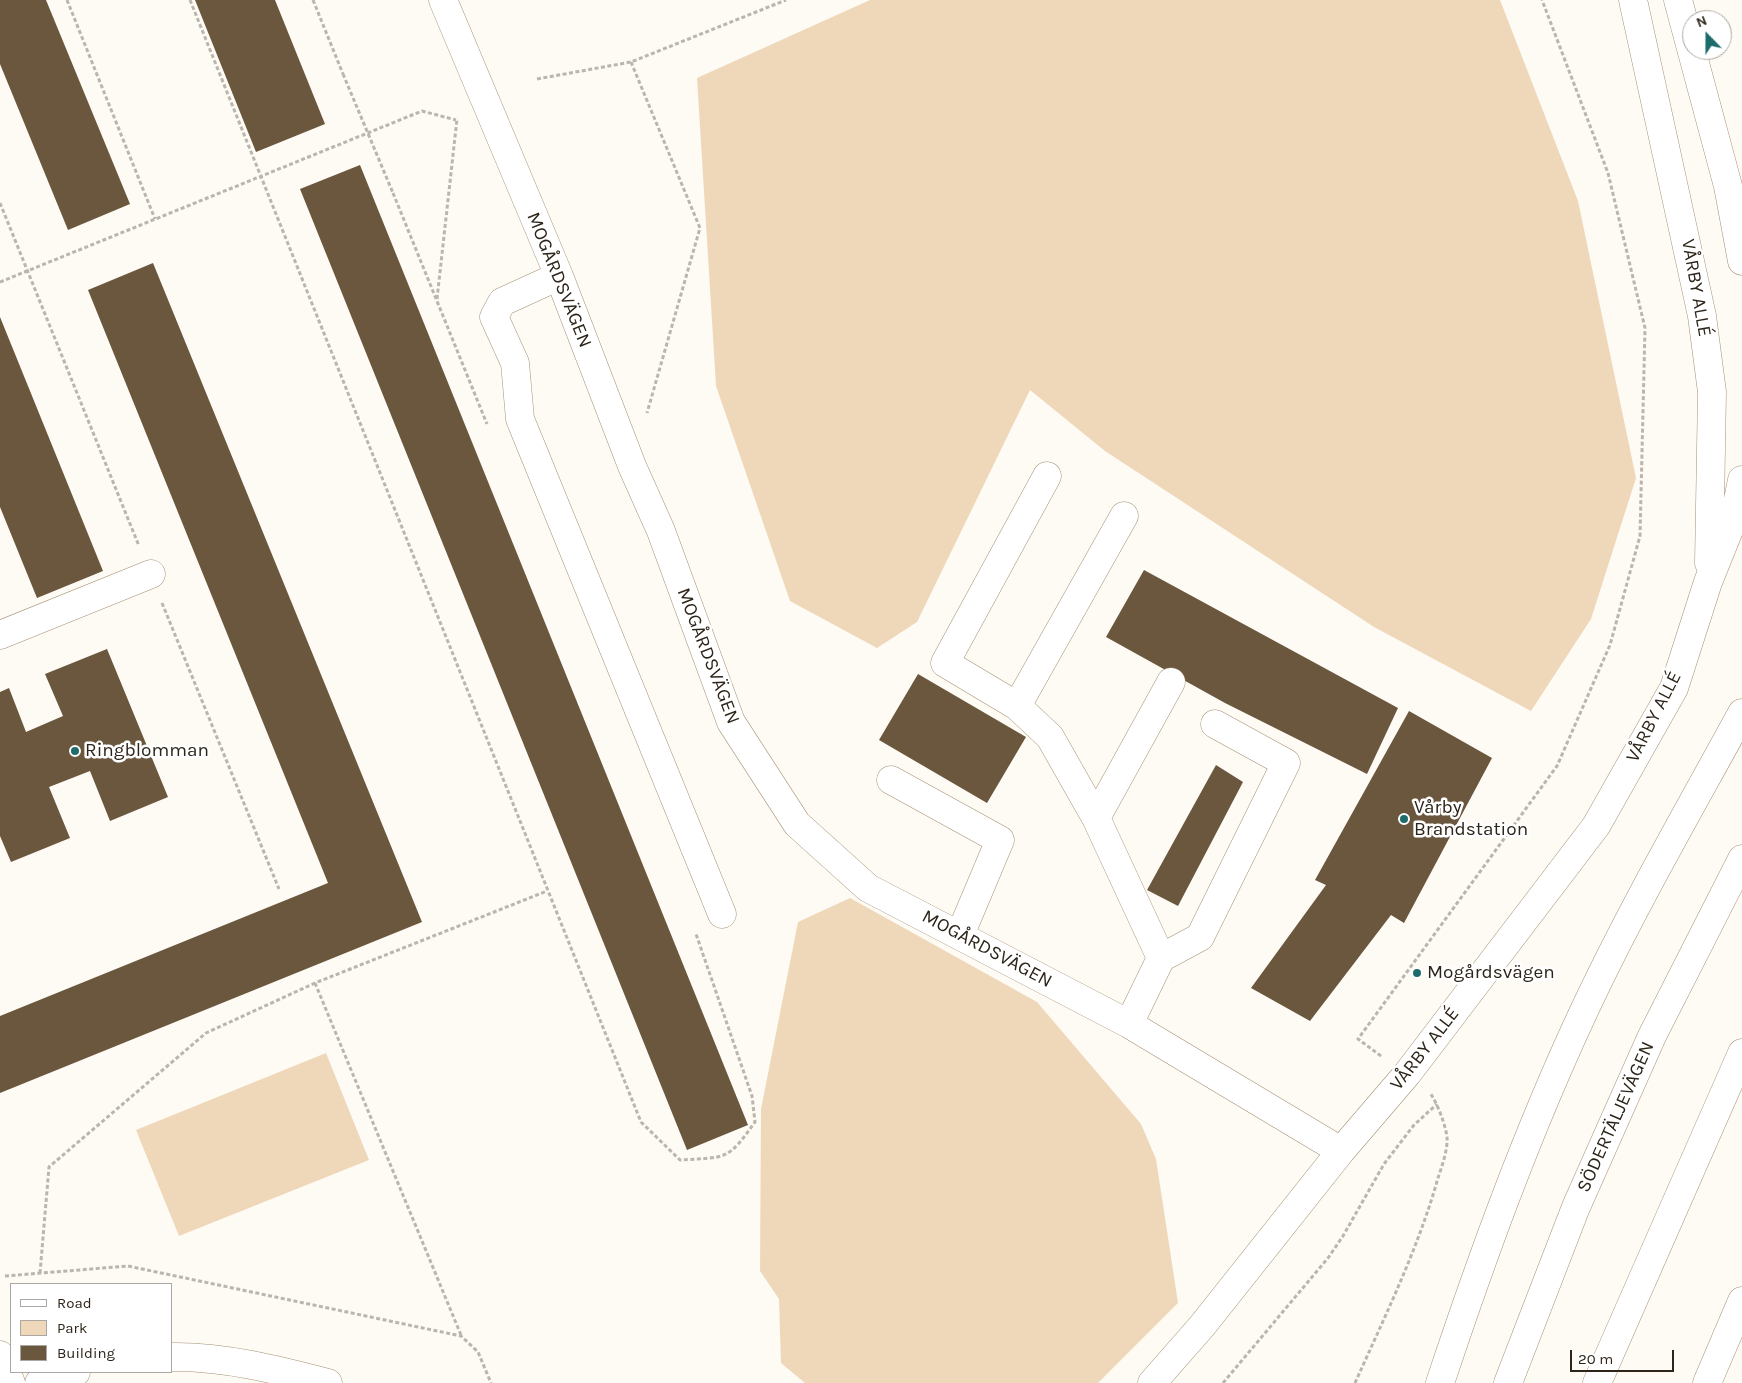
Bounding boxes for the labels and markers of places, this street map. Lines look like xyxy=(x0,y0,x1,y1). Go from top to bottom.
place label: Ringblomman xyxy=(85,740,209,762)
marker: Ringblomman xyxy=(69,745,81,757)
place label: Vårby Brandstation xyxy=(1414,797,1528,841)
marker: Vårby Brandstation xyxy=(1398,813,1410,825)
place label: Mogårdsvägen xyxy=(1427,962,1555,984)
marker: Mogårdsvägen xyxy=(1411,967,1423,979)

